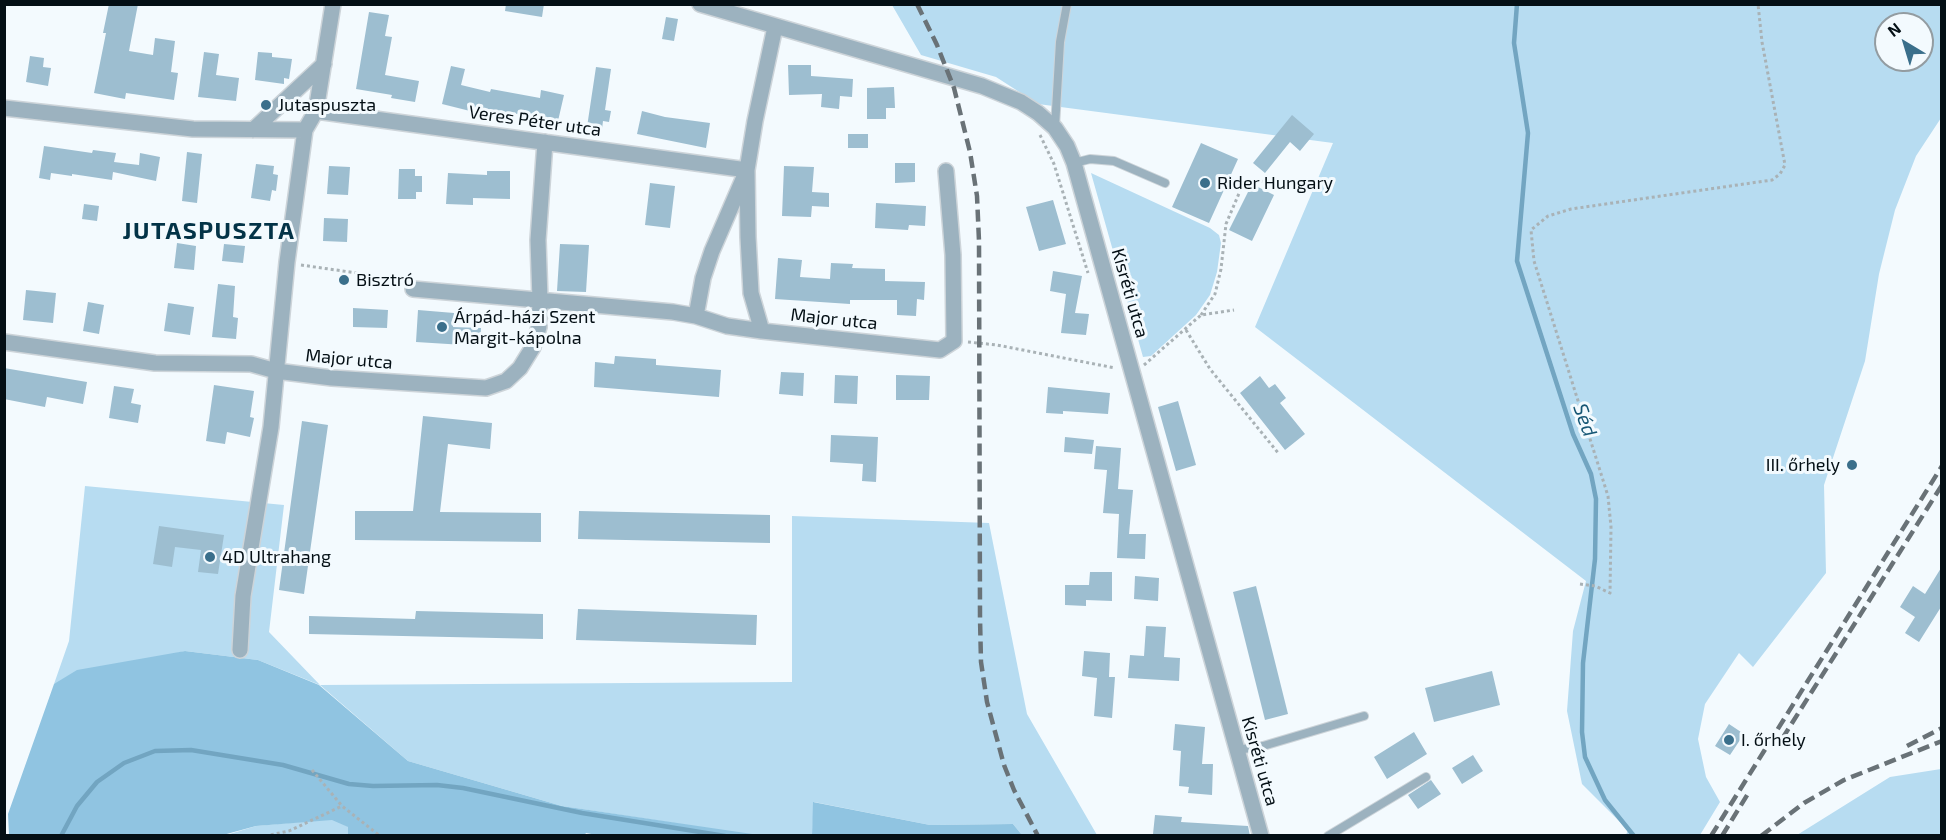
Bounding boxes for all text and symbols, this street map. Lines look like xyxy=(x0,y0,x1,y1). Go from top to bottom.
north arrow xyxy=(1874,12,1934,72)
text: N xyxy=(1883,18,1904,40)
place label: Jutaspuszta xyxy=(278,94,376,116)
marker: Jutaspuszta xyxy=(259,98,273,112)
street label: Veres Péter utca xyxy=(467,101,603,141)
place label: Rider Hungary xyxy=(1217,172,1333,194)
marker: Rider Hungary xyxy=(1198,176,1212,190)
district label: JUTASPUSZTA xyxy=(123,217,295,245)
street label: Kisréti utca xyxy=(1107,246,1153,340)
place label: Bisztró xyxy=(356,269,414,291)
marker: Bisztró xyxy=(337,273,351,287)
street label: Major utca xyxy=(789,304,879,334)
place label: Árpád-házi Szent Margit-kápolna xyxy=(454,306,595,348)
marker: Árpád-házi Szent Margit-kápolna xyxy=(435,320,449,334)
street label: Major utca xyxy=(305,344,393,374)
water label: Séd xyxy=(1568,400,1602,440)
place label: III. őrhely xyxy=(1766,454,1840,476)
marker: III. őrhely xyxy=(1845,458,1859,472)
place label: 4D Ultrahang xyxy=(222,546,331,568)
marker: 4D Ultrahang xyxy=(203,550,217,564)
street label: Kisréti utca xyxy=(1237,714,1283,808)
place label: I. őrhely xyxy=(1741,729,1806,751)
marker: I. őrhely xyxy=(1722,733,1736,747)

